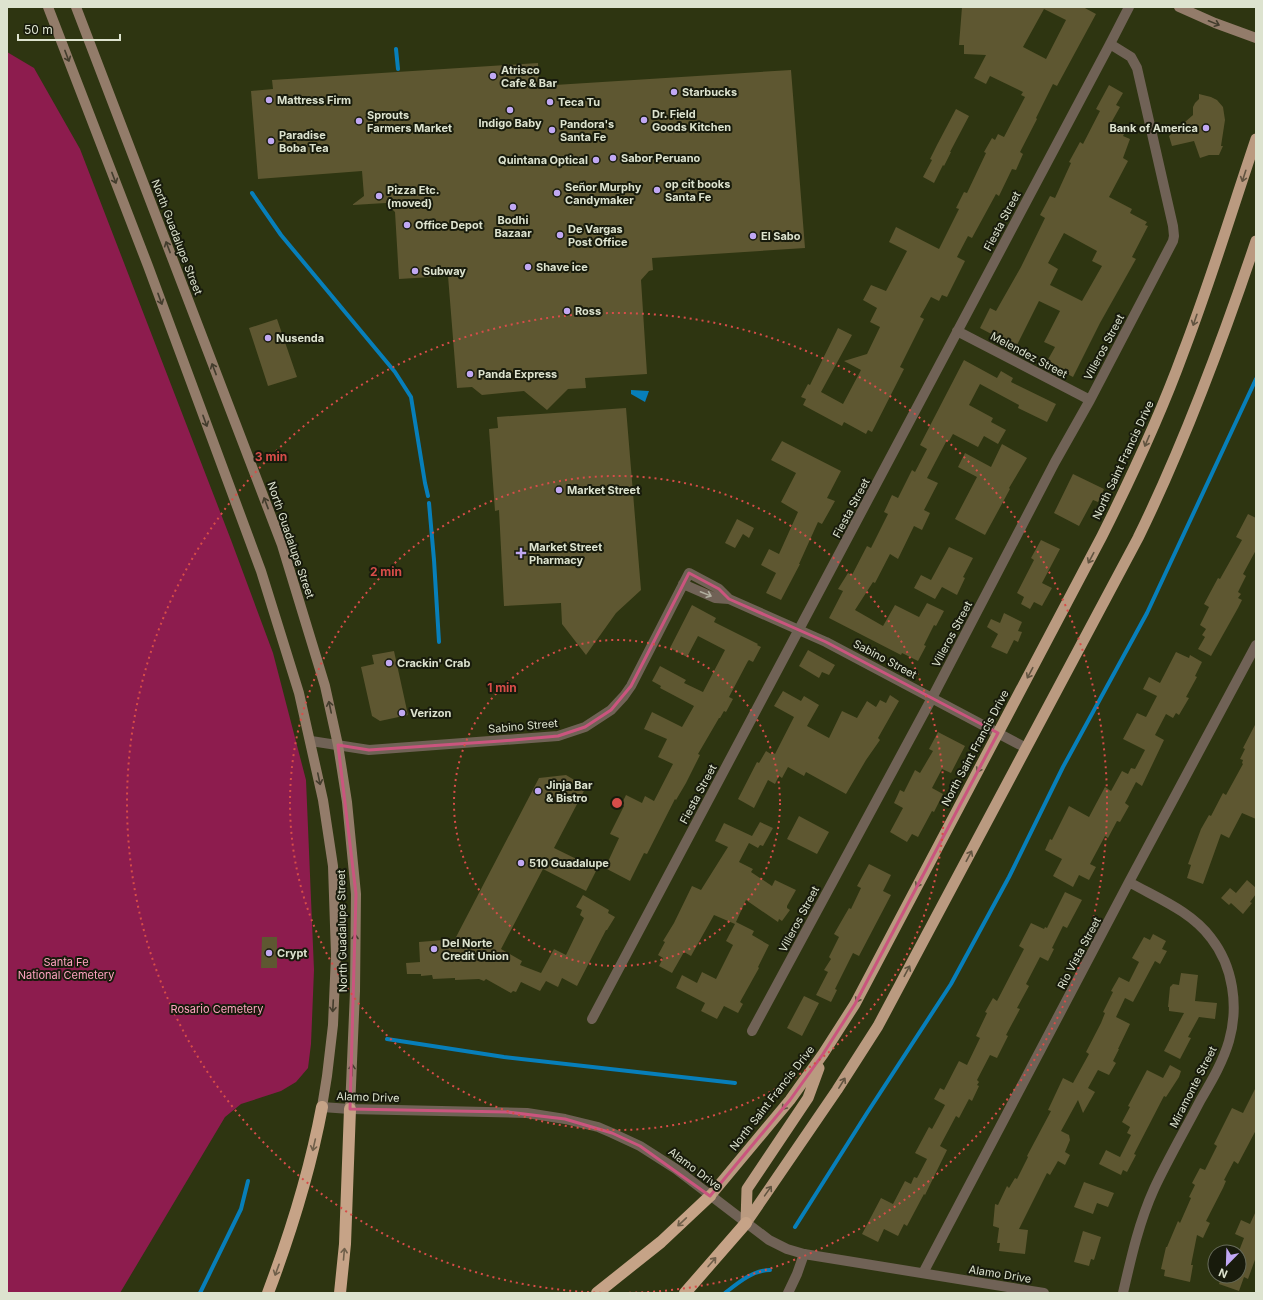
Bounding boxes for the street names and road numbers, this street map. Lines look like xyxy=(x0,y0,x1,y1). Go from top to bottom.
street label: North Guadalupe Street xyxy=(148,177,206,297)
street label: Fiesta Street xyxy=(980,189,1024,253)
street label: Villeros Street xyxy=(1081,311,1127,382)
street label: Melendez Street xyxy=(988,329,1070,381)
street label: North Saint Francis Drive xyxy=(1089,398,1157,522)
street label: Fiesta Street xyxy=(829,476,873,540)
street label: North Guadalupe Street xyxy=(264,480,318,601)
street label: Villeros Street xyxy=(929,598,975,669)
street label: Sabino Street xyxy=(851,636,919,682)
street label: North Saint Francis Drive xyxy=(938,687,1012,809)
street label: Sabino Street xyxy=(488,716,559,736)
street label: Fiesta Street xyxy=(676,762,720,826)
street label: North Guadalupe Street xyxy=(334,869,350,992)
street label: Villeros Street xyxy=(776,883,822,954)
street label: Rio Vista Street xyxy=(1054,914,1104,991)
street label: North Saint Francis Drive xyxy=(727,1043,817,1153)
street label: Miramonte Street xyxy=(1166,1044,1220,1130)
street label: Alamo Drive xyxy=(336,1089,400,1105)
street label: Alamo Drive xyxy=(666,1144,724,1194)
street label: Alamo Drive xyxy=(968,1262,1032,1286)

